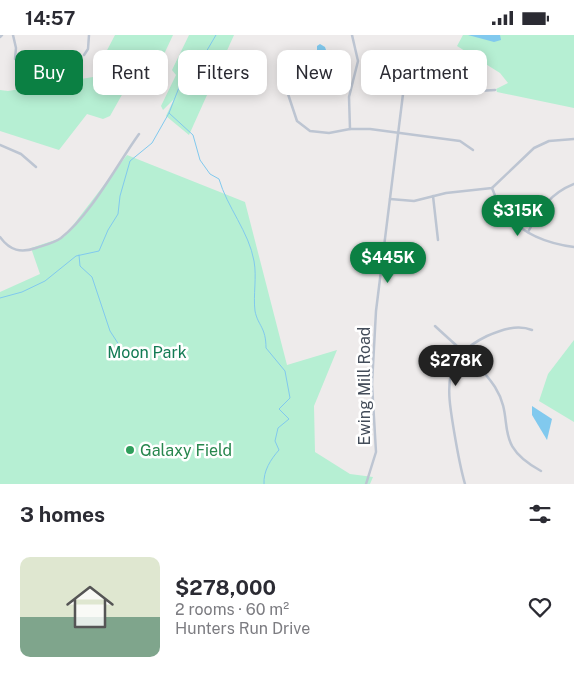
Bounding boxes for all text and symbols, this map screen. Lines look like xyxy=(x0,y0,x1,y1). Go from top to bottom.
text: 14:57 xyxy=(25,7,75,29)
chip: Buy xyxy=(15,50,83,95)
chip: Rent xyxy=(93,50,168,95)
chip: Filters xyxy=(178,50,267,95)
chip: New xyxy=(277,50,351,95)
chip: Apartment xyxy=(361,50,487,95)
pin: $315K xyxy=(483,195,553,237)
text: $315K xyxy=(493,201,543,220)
pin: $445K xyxy=(353,241,423,284)
text: $445K xyxy=(361,248,415,267)
street label: Ewing Mill Road xyxy=(355,327,374,445)
park label: Moon Park xyxy=(107,343,187,362)
pin: $278K xyxy=(421,345,491,387)
text: $278K xyxy=(429,351,483,370)
place label: Galaxy Field xyxy=(140,441,232,460)
marker: Galaxy Field xyxy=(124,444,136,456)
icon: filters xyxy=(526,500,554,528)
text: 3 homes xyxy=(20,502,105,527)
text: $278,000 xyxy=(175,575,276,600)
icon: home xyxy=(60,577,120,637)
icon: heart xyxy=(526,593,554,621)
text: 2 rooms · 60 m² xyxy=(175,600,289,619)
text: Hunters Run Drive xyxy=(175,619,310,638)

